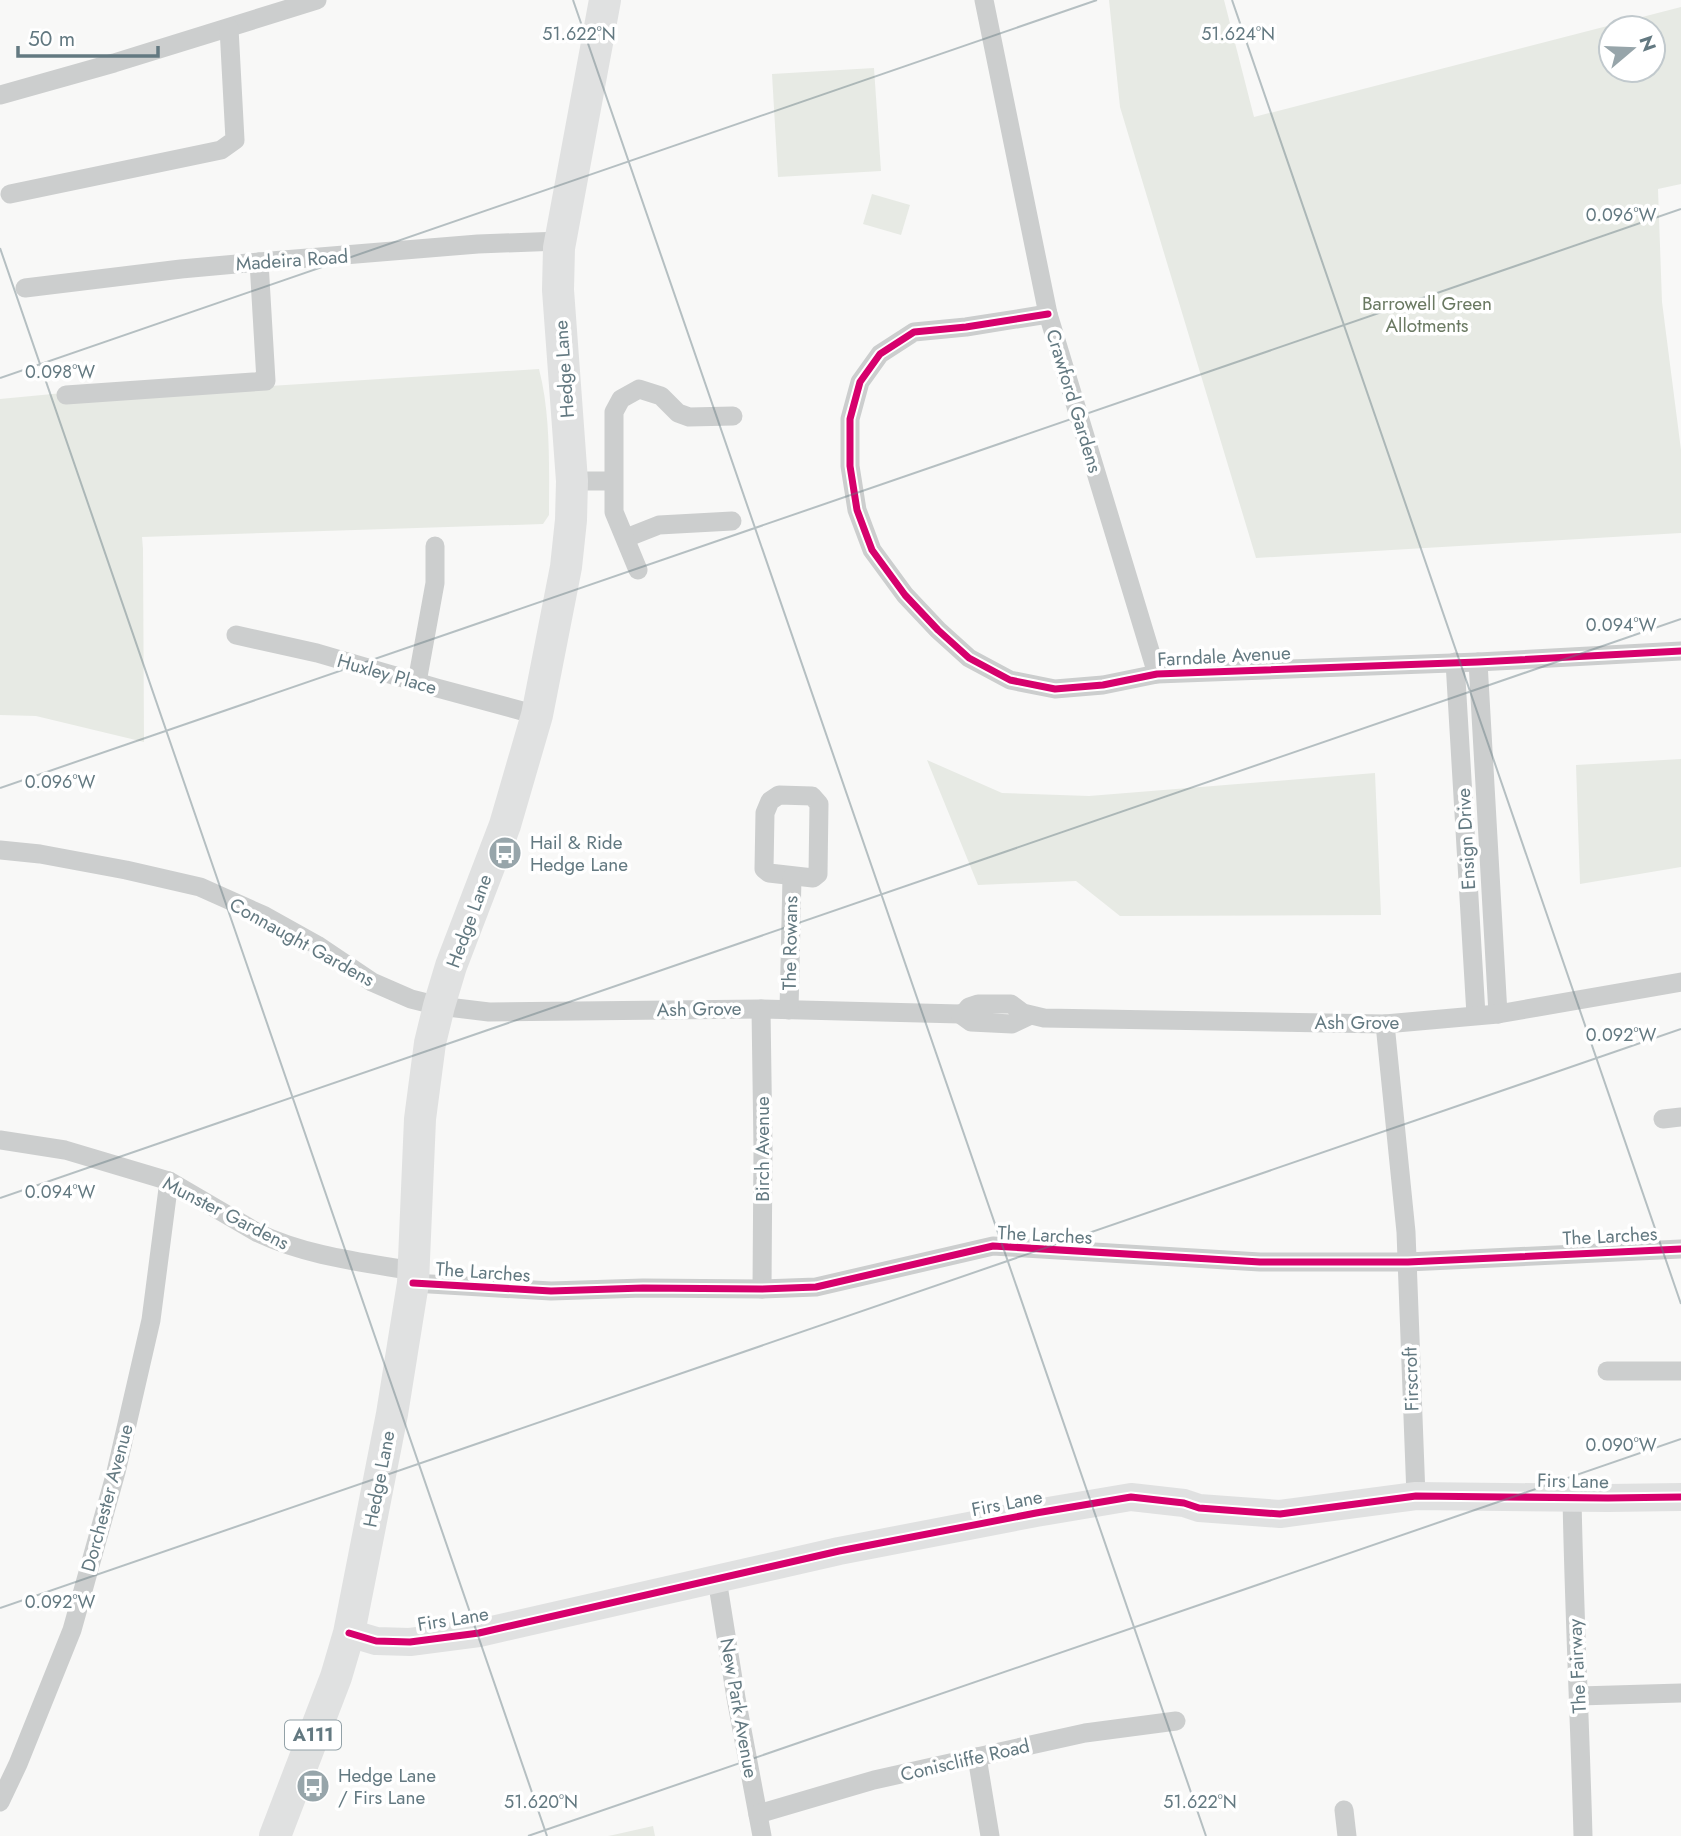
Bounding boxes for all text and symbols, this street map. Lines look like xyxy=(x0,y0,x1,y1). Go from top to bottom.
scale bar xyxy=(18,14,158,58)
north arrow xyxy=(1597,14,1667,84)
text: 51.622°N xyxy=(542,21,616,47)
text: 51.624°N xyxy=(1201,21,1275,47)
text: 50 m xyxy=(28,24,75,54)
text: N xyxy=(1632,32,1663,55)
text: 0.096°W xyxy=(1586,202,1656,228)
street label: Madeira Road xyxy=(235,243,349,277)
park label: Barrowell Green Allotments xyxy=(1362,290,1492,339)
street label: Hedge Lane xyxy=(547,319,581,419)
street label: Crawford Gardens xyxy=(1039,326,1109,477)
text: 0.098°W xyxy=(25,359,95,385)
text: 0.094°W xyxy=(1586,612,1657,638)
street label: Farndale Avenue xyxy=(1157,639,1292,673)
street label: Huxley Place xyxy=(334,647,440,701)
text: 0.096°W xyxy=(25,769,95,795)
street label: Ensign Drive xyxy=(1450,787,1482,891)
place label: Hail & Ride Hedge Lane xyxy=(530,829,628,878)
bus stop icon: Hail & Ride Hedge Lane xyxy=(486,834,524,872)
street label: Hedge Lane xyxy=(440,870,499,972)
street label: Connaught Gardens xyxy=(225,891,380,993)
street label: The Rowans xyxy=(776,895,804,991)
street label: Ash Grove xyxy=(656,995,742,1023)
street label: Ash Grove xyxy=(1315,1009,1400,1036)
text: 0.092°W xyxy=(1586,1022,1656,1048)
street label: Birch Avenue xyxy=(749,1096,776,1202)
street label: Munster Gardens xyxy=(158,1170,294,1257)
text: 0.094°W xyxy=(25,1179,96,1205)
street label: The Larches xyxy=(997,1219,1093,1251)
street label: The Larches xyxy=(1562,1220,1658,1252)
street label: The Larches xyxy=(435,1255,532,1289)
street label: Firscroft xyxy=(1396,1346,1426,1412)
street label: Dorchester Avenue xyxy=(74,1421,140,1575)
street label: Hedge Lane xyxy=(356,1428,402,1530)
text: 0.090°W xyxy=(1586,1432,1657,1458)
street label: Firs Lane xyxy=(1537,1467,1609,1495)
street label: Firs Lane xyxy=(969,1483,1045,1523)
text: 0.092°W xyxy=(25,1589,95,1615)
street label: Firs Lane xyxy=(415,1600,491,1638)
street label: The Fairway xyxy=(1561,1617,1593,1714)
street label: New Park Avenue xyxy=(713,1636,765,1780)
road number: A111 xyxy=(285,1720,341,1750)
street label: Coniscliffe Road xyxy=(898,1732,1032,1788)
place label: Hedge Lane / Firs Lane xyxy=(338,1762,436,1811)
bus stop icon: Hedge Lane / Firs Lane xyxy=(294,1767,332,1805)
text: 51.620°N xyxy=(504,1789,578,1815)
text: 51.622°N xyxy=(1163,1789,1237,1815)

